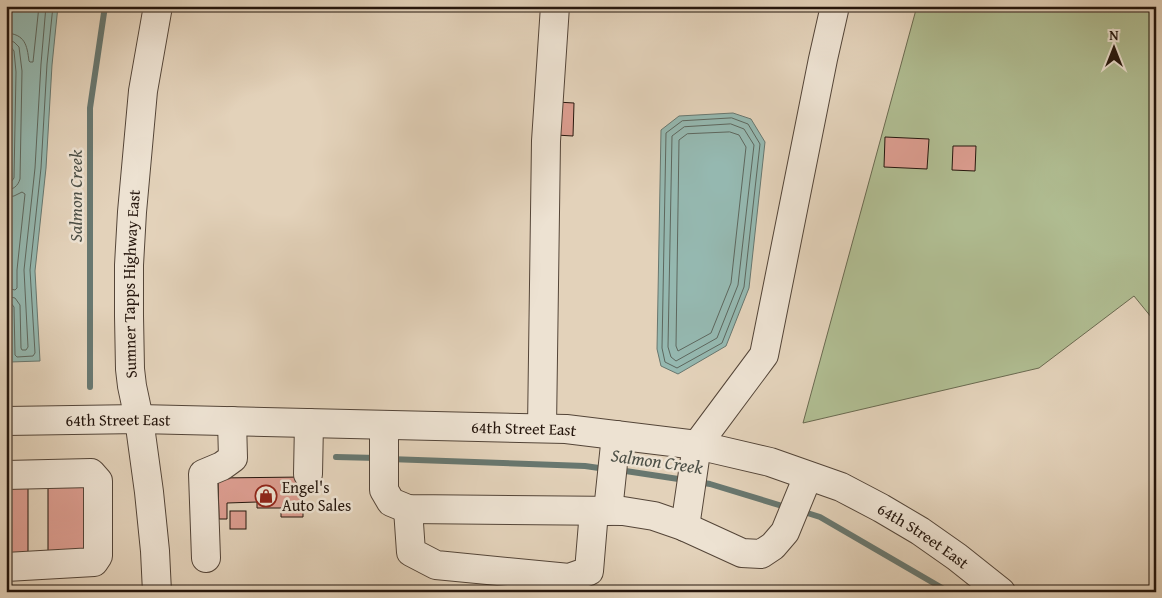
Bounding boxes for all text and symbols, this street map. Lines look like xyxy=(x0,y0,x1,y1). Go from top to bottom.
north arrow xyxy=(1090,22,1140,72)
text: N xyxy=(1109,25,1119,45)
water label: Salmon Creek xyxy=(62,149,89,242)
street label: Sumner Tapps Highway East xyxy=(117,188,146,380)
street label: 64th Street East xyxy=(65,407,171,432)
street label: 64th Street East xyxy=(471,415,578,442)
water label: Salmon Creek xyxy=(609,441,705,481)
place label: Engel's Auto Sales xyxy=(282,475,351,517)
shop icon: Engel's Auto Sales xyxy=(254,484,278,508)
street label: 64th Street East xyxy=(873,497,975,574)

